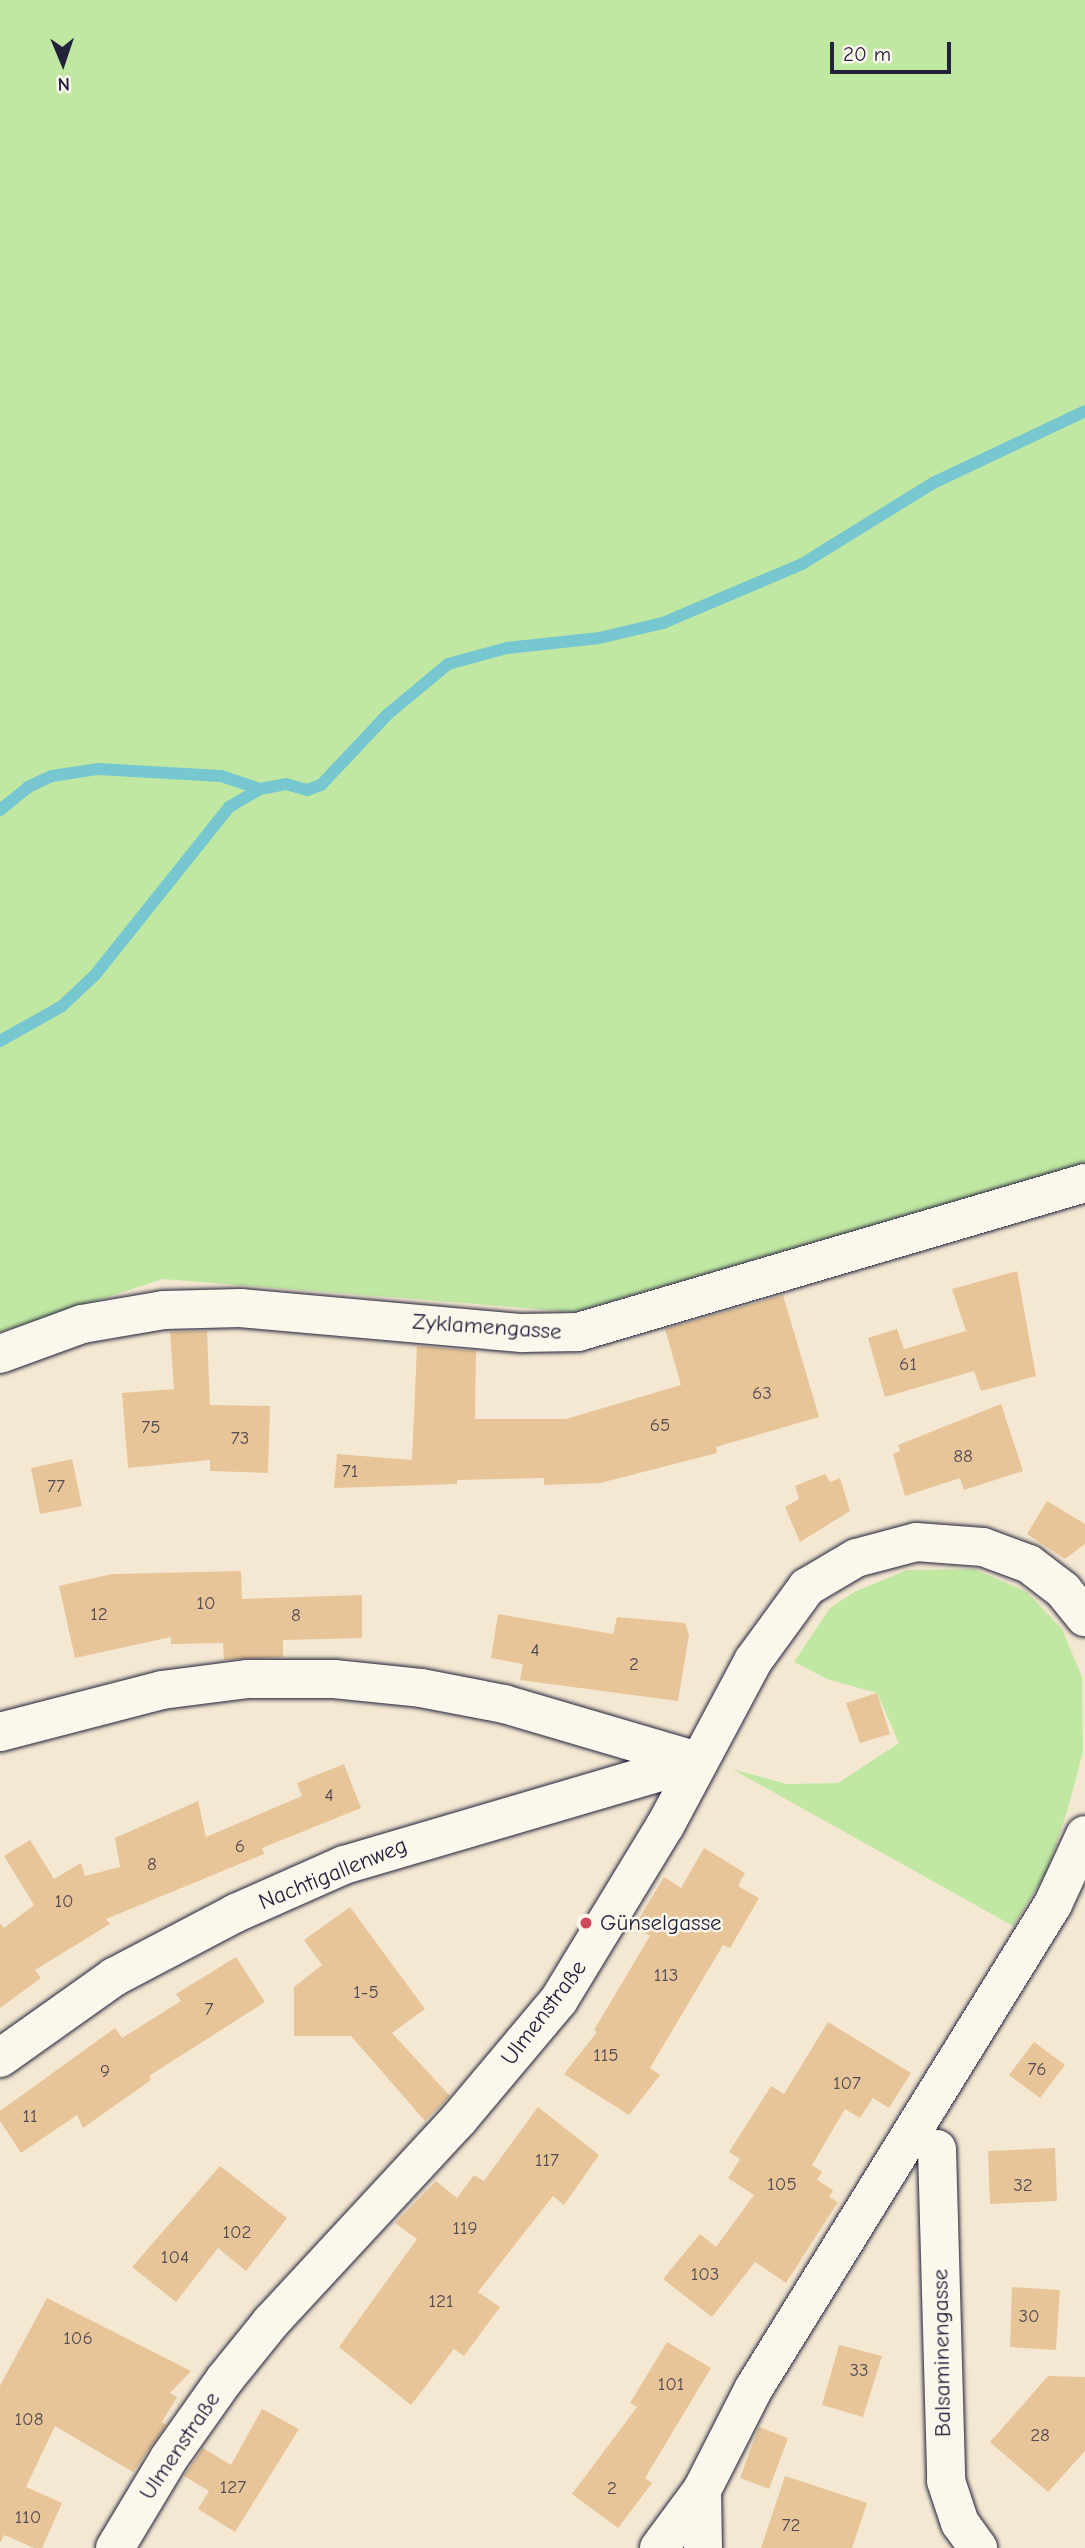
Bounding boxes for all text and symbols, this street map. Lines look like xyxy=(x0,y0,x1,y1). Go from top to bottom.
north arrow xyxy=(28,28,98,98)
scale bar xyxy=(833,28,954,72)
text: 20 m xyxy=(843,42,891,66)
text: N xyxy=(57,73,70,95)
street label: Zyklamengasse xyxy=(411,1308,563,1346)
house number: 61 xyxy=(899,1354,917,1376)
house number: 63 xyxy=(752,1383,772,1405)
house number: 65 xyxy=(650,1415,670,1437)
house number: 75 xyxy=(141,1417,161,1439)
house number: 73 xyxy=(231,1428,249,1450)
house number: 88 xyxy=(953,1446,973,1468)
house number: 71 xyxy=(342,1461,358,1483)
house number: 77 xyxy=(47,1476,65,1498)
house number: 10 xyxy=(196,1593,216,1615)
house number: 12 xyxy=(90,1604,108,1626)
house number: 8 xyxy=(291,1605,301,1627)
house number: 4 xyxy=(530,1640,540,1662)
house number: 2 xyxy=(629,1654,639,1676)
house number: 4 xyxy=(324,1785,334,1807)
street label: Nachtigallenweg xyxy=(255,1832,411,1916)
house number: 6 xyxy=(235,1836,245,1858)
house number: 8 xyxy=(147,1854,157,1876)
house number: 10 xyxy=(54,1891,74,1913)
place label: Günselgasse xyxy=(600,1909,722,1937)
marker: Günselgasse xyxy=(578,1915,594,1931)
street label: Ulmenstraße xyxy=(496,1955,592,2071)
house number: 113 xyxy=(654,1965,678,1987)
house number: 1-5 xyxy=(353,1982,379,2004)
house number: 7 xyxy=(205,1999,213,2021)
house number: 115 xyxy=(593,2045,619,2067)
house number: 76 xyxy=(1027,2059,1047,2081)
house number: 9 xyxy=(100,2061,110,2083)
house number: 107 xyxy=(833,2073,861,2095)
house number: 11 xyxy=(22,2106,38,2128)
house number: 117 xyxy=(535,2150,559,2172)
house number: 105 xyxy=(767,2174,797,2196)
house number: 32 xyxy=(1013,2175,1033,2197)
house number: 119 xyxy=(452,2218,478,2240)
house number: 102 xyxy=(222,2222,252,2244)
house number: 104 xyxy=(161,2247,189,2269)
house number: 103 xyxy=(691,2264,719,2286)
street label: Balsaminengasse xyxy=(927,2269,957,2437)
house number: 121 xyxy=(429,2291,453,2313)
house number: 30 xyxy=(1018,2306,1040,2328)
house number: 106 xyxy=(63,2328,93,2350)
house number: 33 xyxy=(849,2360,869,2382)
house number: 101 xyxy=(658,2374,684,2396)
street label: Ulmenstraße xyxy=(134,2387,226,2505)
house number: 108 xyxy=(15,2409,43,2431)
house number: 28 xyxy=(1030,2425,1050,2447)
house number: 127 xyxy=(220,2477,246,2499)
house number: 2 xyxy=(607,2478,617,2500)
house number: 110 xyxy=(15,2507,41,2529)
house number: 72 xyxy=(782,2515,800,2537)

